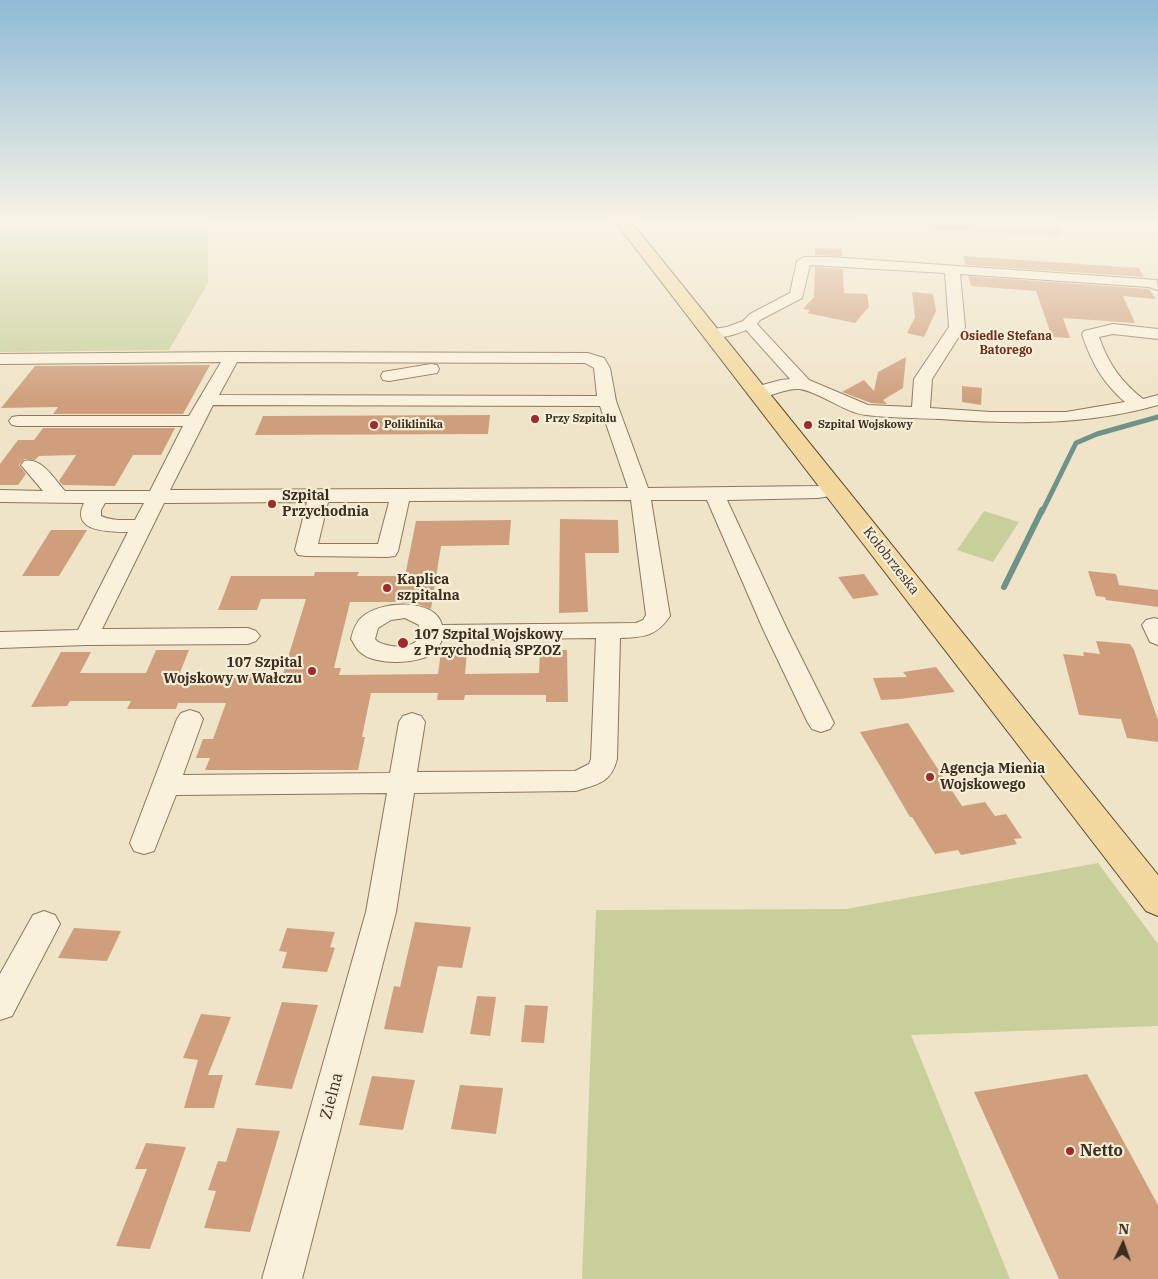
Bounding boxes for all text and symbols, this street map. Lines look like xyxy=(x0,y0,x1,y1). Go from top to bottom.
district label: Osiedle Stefana Batorego xyxy=(960,330,1052,358)
place label: Przy Szpitalu xyxy=(545,412,617,426)
marker: Przy Szpitalu xyxy=(529,413,541,425)
place label: Poliklinika xyxy=(384,418,443,432)
place label: Szpital Wojskowy xyxy=(818,418,913,432)
marker: Poliklinika xyxy=(368,419,380,431)
marker: Szpital Wojskowy xyxy=(802,419,814,431)
place label: Szpital Przychodnia xyxy=(282,488,369,520)
marker: Szpital Przychodnia xyxy=(266,498,278,510)
street label: Kołobrzeska xyxy=(859,524,923,598)
place label: Kaplica szpitalna xyxy=(397,572,460,604)
marker: Kaplica szpitalna xyxy=(381,582,393,594)
place label: 107 Szpital Wojskowy z Przychodnią SPZOZ xyxy=(414,627,563,660)
marker: 107 Szpital Wojskowy z Przychodnią SPZOZ xyxy=(396,636,410,650)
place label: 107 Szpital Wojskowy w Wałczu xyxy=(163,655,302,688)
marker: 107 Szpital Wojskowy w Wałczu xyxy=(306,665,318,677)
place label: Agencja Mienia Wojskowego xyxy=(940,761,1045,794)
marker: Agencja Mienia Wojskowego xyxy=(924,771,936,783)
street label: Zielna xyxy=(317,1071,347,1121)
place label: Netto xyxy=(1080,1141,1123,1161)
marker: Netto xyxy=(1064,1145,1076,1157)
north arrow xyxy=(1098,1219,1148,1269)
text: N xyxy=(1118,1220,1130,1238)

